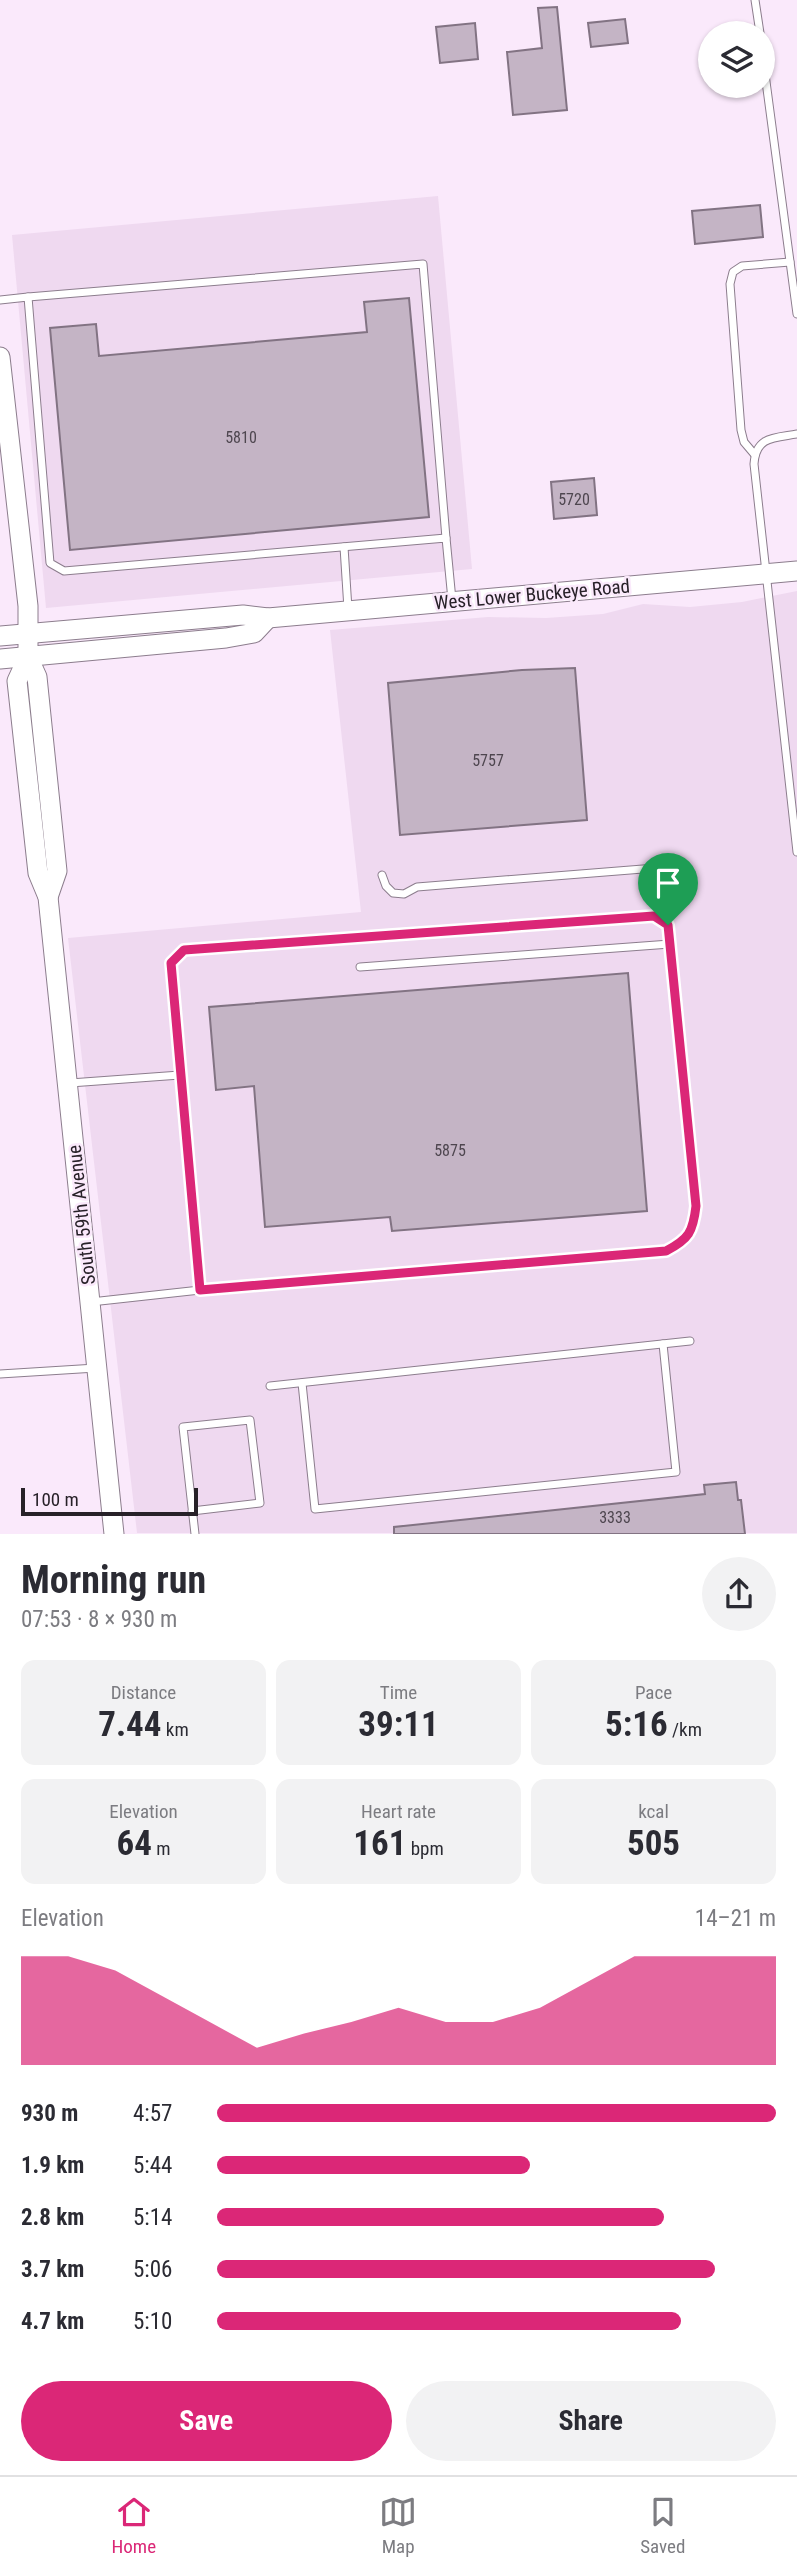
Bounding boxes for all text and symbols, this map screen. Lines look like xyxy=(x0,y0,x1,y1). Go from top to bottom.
map controls xyxy=(698,21,775,98)
button: layers xyxy=(698,21,775,98)
house number: 5810 xyxy=(225,428,257,447)
house number: 5720 xyxy=(558,490,590,509)
street label: West Lower Buckeye Road xyxy=(433,574,631,615)
house number: 5757 xyxy=(472,751,504,770)
pin xyxy=(638,853,698,925)
icon: arrive xyxy=(649,864,687,902)
house number: 5875 xyxy=(434,1141,466,1160)
street label: South 59th Avenue xyxy=(63,1144,100,1286)
scale bar xyxy=(21,1484,198,1516)
text: 100 m xyxy=(32,1488,79,1511)
house number: 3333 xyxy=(599,1508,631,1527)
button: share xyxy=(702,1557,776,1631)
text: Morning run xyxy=(21,1558,206,1602)
text: 07:53 · 8 × 930 m xyxy=(21,1606,177,1633)
text: Distance xyxy=(111,1681,176,1704)
text: Time xyxy=(380,1681,417,1704)
text: Pace xyxy=(635,1681,672,1704)
text: 7.44 xyxy=(98,1704,162,1745)
text: 39:11 xyxy=(358,1704,439,1745)
text: 5:16 xyxy=(605,1704,668,1745)
text: km xyxy=(162,1718,189,1741)
text: /km xyxy=(668,1718,702,1741)
text: Elevation xyxy=(109,1800,178,1823)
text: Heart rate xyxy=(361,1800,436,1823)
text: kcal xyxy=(638,1800,669,1823)
text: 64 xyxy=(116,1823,152,1864)
text: 161 xyxy=(353,1823,406,1864)
text: 505 xyxy=(627,1823,680,1864)
text: m xyxy=(152,1837,171,1860)
text: bpm xyxy=(406,1837,444,1860)
text: Elevation xyxy=(21,1905,104,1932)
text: 14–21 m xyxy=(695,1905,776,1932)
text: 930 m xyxy=(21,2100,78,2127)
text: 4:57 xyxy=(133,2100,172,2127)
text: 1.9 km xyxy=(21,2152,84,2179)
text: 5:44 xyxy=(133,2152,172,2179)
text: 2.8 km xyxy=(21,2204,84,2231)
text: 5:14 xyxy=(133,2204,172,2231)
text: 3.7 km xyxy=(21,2256,84,2283)
text: 5:06 xyxy=(133,2256,172,2283)
text: 4.7 km xyxy=(21,2308,84,2335)
text: 5:10 xyxy=(133,2308,172,2335)
button: Save xyxy=(21,2381,392,2461)
button: Share xyxy=(406,2381,776,2461)
tab: Home xyxy=(112,2493,156,2558)
tab: Map xyxy=(379,2493,417,2558)
tab: Saved xyxy=(640,2493,685,2558)

